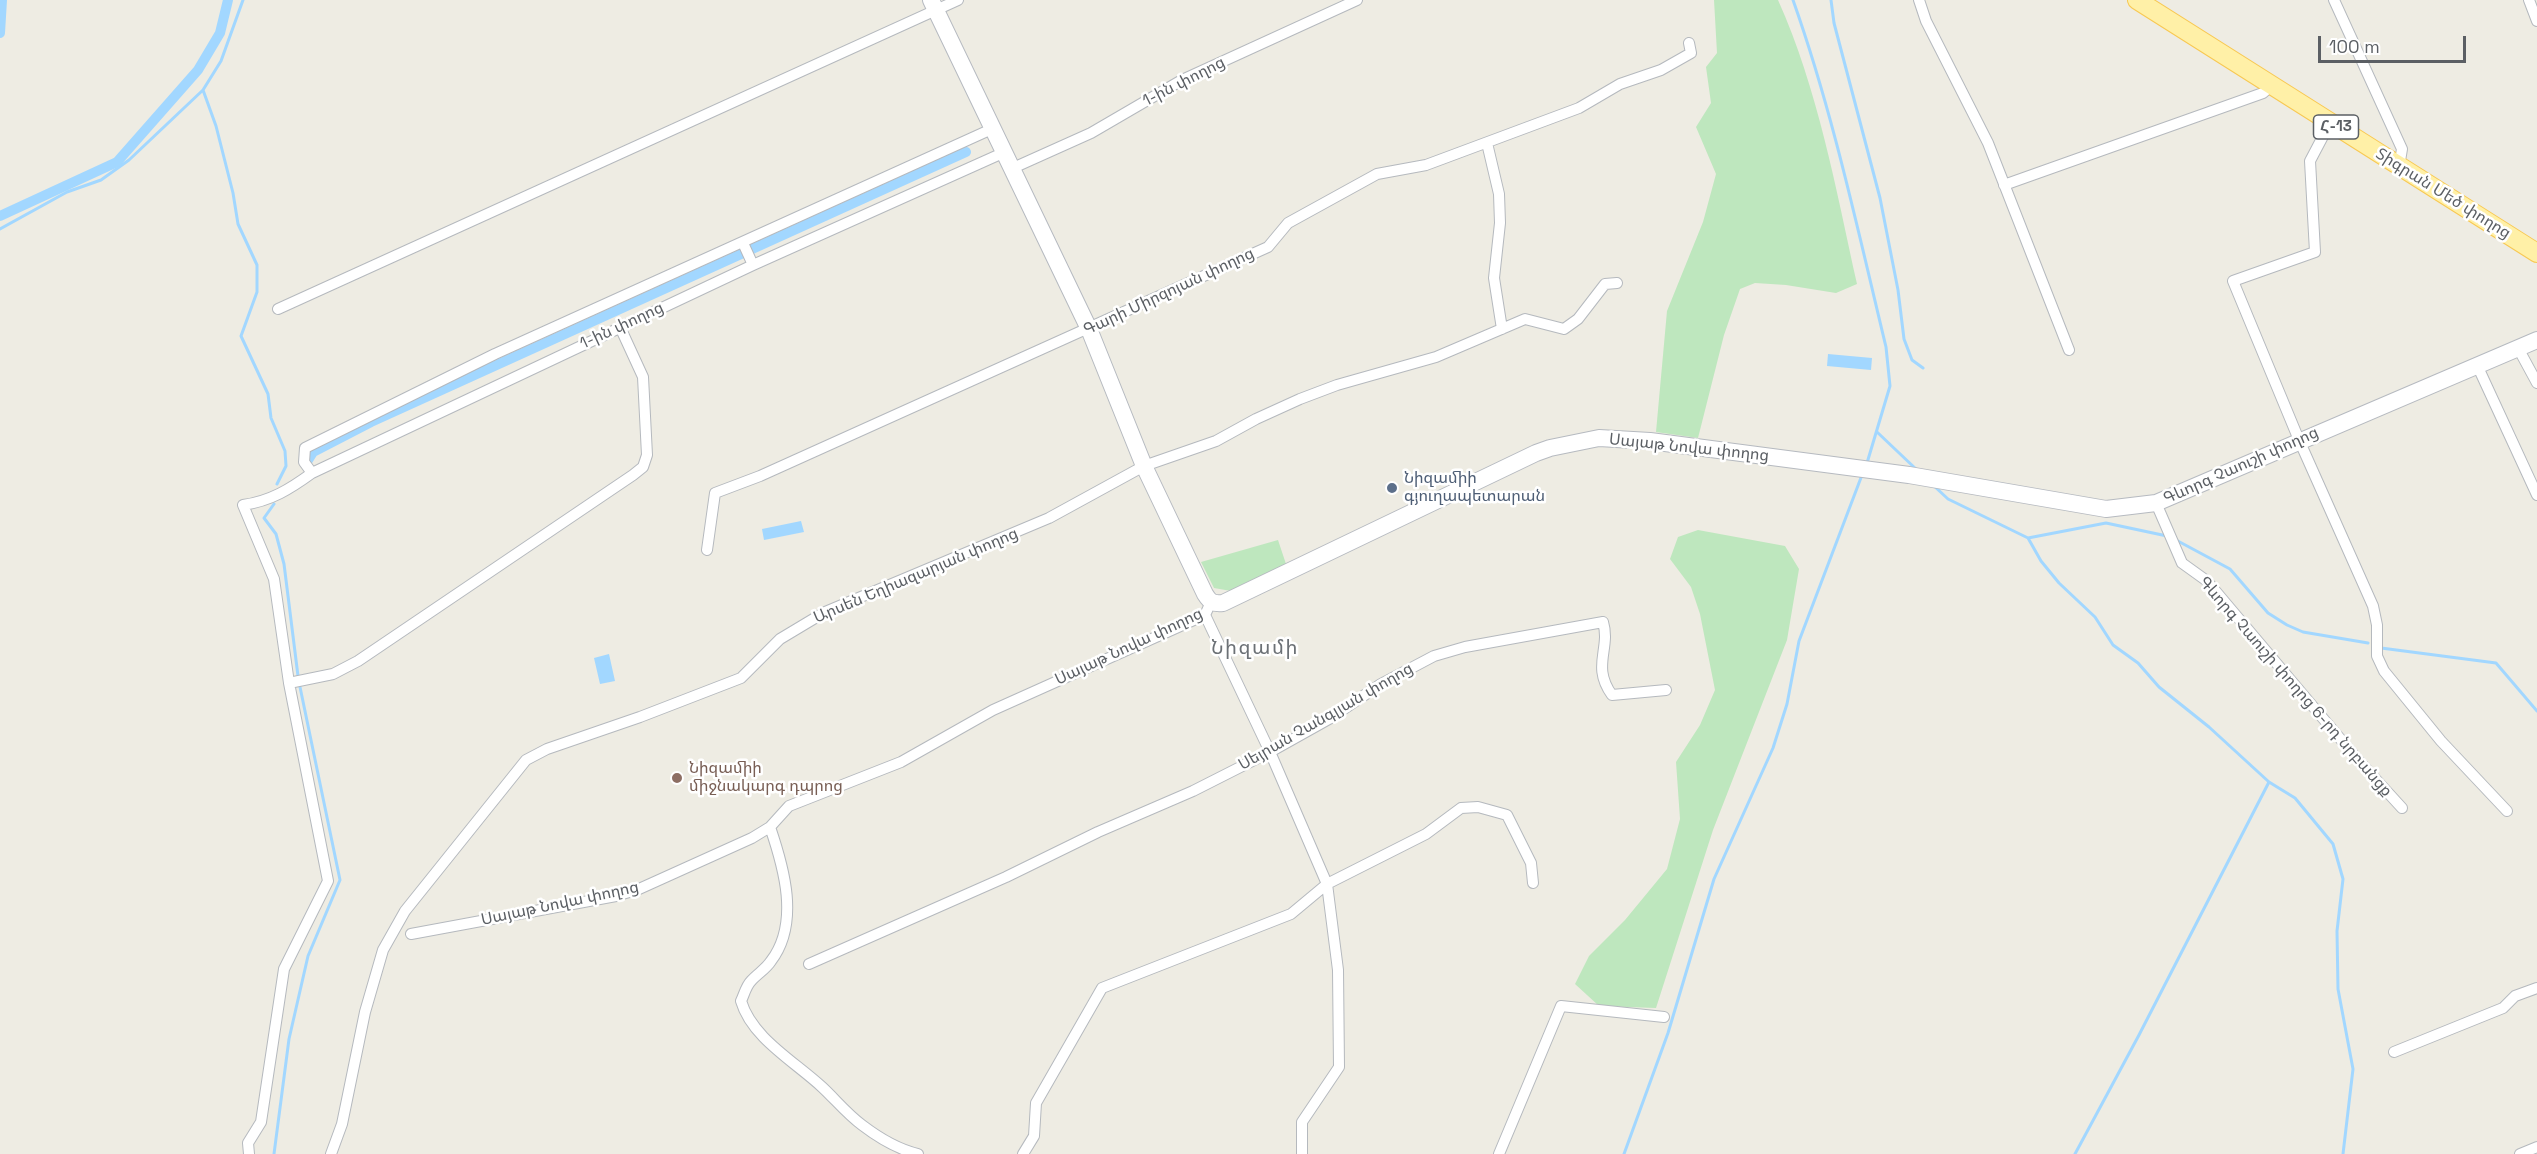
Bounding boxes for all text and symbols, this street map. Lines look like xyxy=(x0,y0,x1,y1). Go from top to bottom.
scale bar xyxy=(2321,24,2470,62)
text: 100 m xyxy=(2329,35,2380,58)
street label: 1-ին փողոց xyxy=(1140,53,1228,111)
road number: Հ-13 xyxy=(2314,115,2358,139)
street label: Տիգրան Մեծ փողոց xyxy=(2372,145,2514,243)
street label: Գարի Միրզոյան փողոց xyxy=(1081,244,1257,340)
street label: 1-ին փողոց xyxy=(577,298,667,354)
street label: Գևորգ Չաուշի փողոց xyxy=(2160,423,2322,509)
street label: Սայաթ Նովա փողոց xyxy=(1608,430,1770,466)
place label: Նիզամիի գյուղապետարան xyxy=(1404,469,1545,507)
marker: Նիզամիի գյուղապետարան xyxy=(1385,481,1399,495)
street label: Արսեն Եղիազարյան փողոց xyxy=(811,524,1021,628)
street label: Գևորգ Չաուշի փողոց 6-րդ նրբանցք xyxy=(2194,573,2396,801)
street label: Սայաթ Նովա փողոց xyxy=(1052,604,1206,690)
district label: Նիզամի xyxy=(1211,637,1299,661)
street label: Սեյրան Չանգլյան փողոց xyxy=(1235,659,1417,775)
place label: Նիզամիի միջնակարգ դպրոց xyxy=(689,759,843,797)
marker: Նիզամիի միջնակարգ դպրոց xyxy=(670,771,684,785)
street label: Սայաթ Նովա փողոց xyxy=(479,878,641,930)

